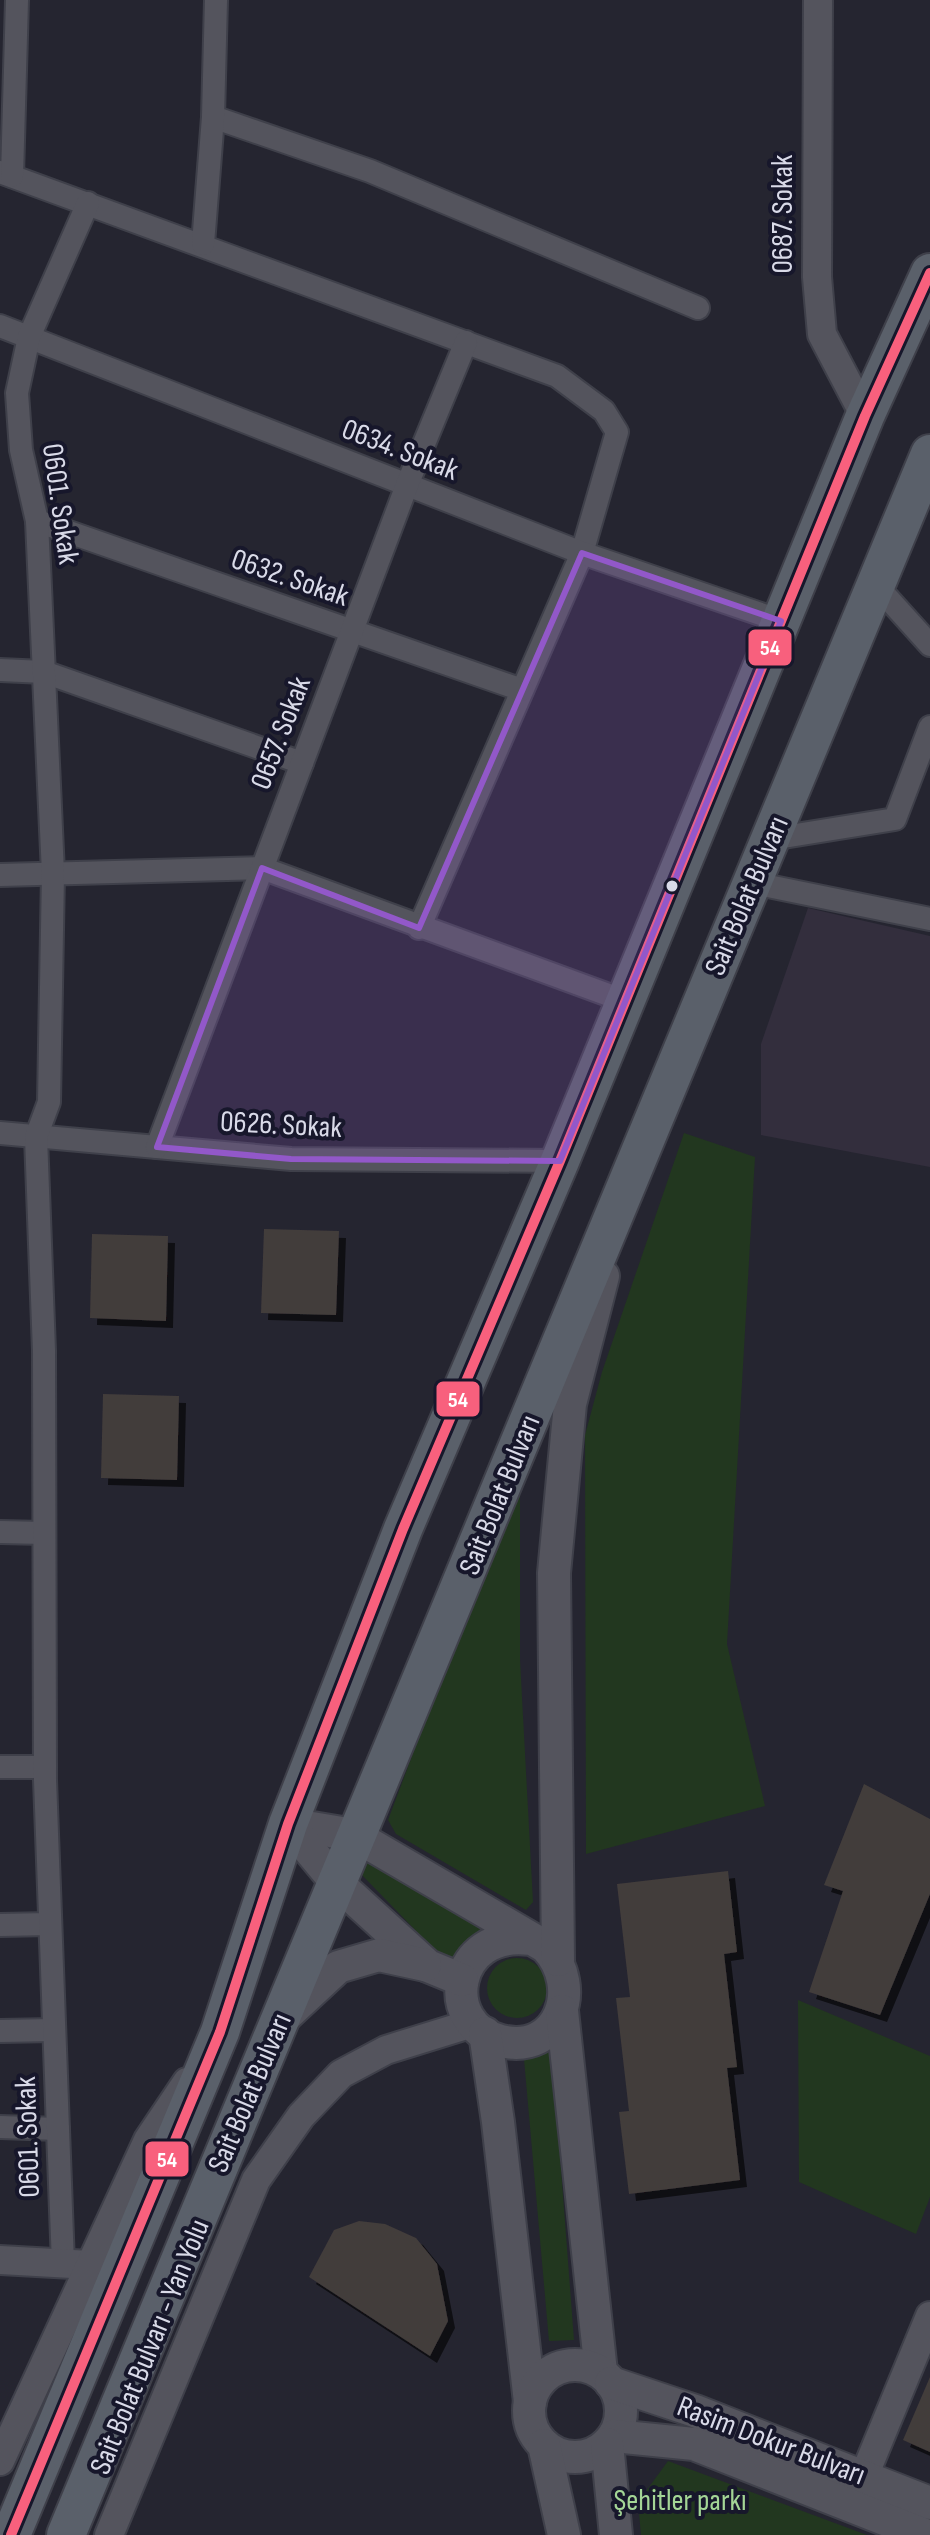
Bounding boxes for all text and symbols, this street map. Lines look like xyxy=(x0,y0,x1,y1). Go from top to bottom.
street label: 0687. Sokak xyxy=(765,154,801,274)
street label: 0634. Sokak xyxy=(337,411,464,489)
street label: 0601. Sokak xyxy=(34,441,86,567)
street label: 0632. Sokak xyxy=(227,541,354,615)
line badge: 54 xyxy=(747,628,793,667)
text: 54 xyxy=(760,635,780,662)
street label: 0657. Sokak xyxy=(243,671,319,795)
street label: Sait Bolat Bulvarı xyxy=(697,811,797,981)
unlabelled marker xyxy=(664,878,680,894)
street label: 0626. Sokak xyxy=(219,1104,343,1146)
line badge: 54 xyxy=(435,1380,481,1418)
text: 54 xyxy=(448,1387,468,1414)
street label: Sait Bolat Bulvarı xyxy=(452,1410,548,1580)
street label: Sait Bolat Bulvarı xyxy=(200,2008,300,2178)
street label: 0601. Sokak xyxy=(8,2075,48,2198)
line badge: 54 xyxy=(144,2140,190,2178)
text: 54 xyxy=(157,2147,177,2174)
street label: Sait Bolat Bulvarı - Yan Yolu xyxy=(82,2214,218,2480)
street label: Rasim Dokur Bulvarı xyxy=(672,2389,870,2493)
park label: Şehitler parkı xyxy=(613,2483,747,2519)

